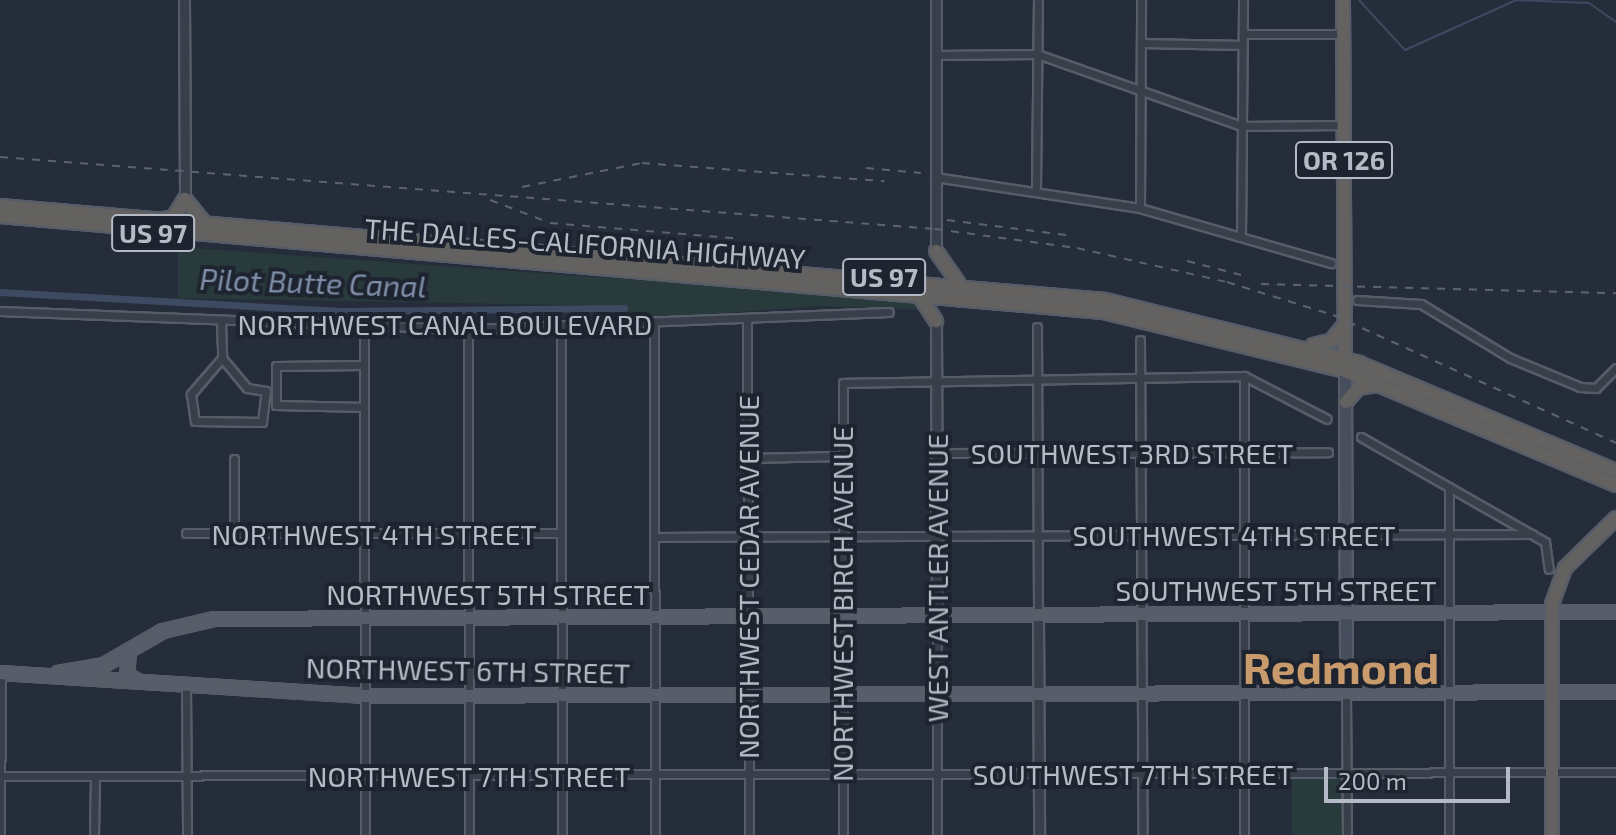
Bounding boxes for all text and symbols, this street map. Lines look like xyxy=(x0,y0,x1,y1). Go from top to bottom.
road number: OR 126 xyxy=(1294,138,1394,182)
road number: US 97 xyxy=(111,211,195,255)
street label: THE DALLES-CALIFORNIA HIGHWAY xyxy=(363,211,807,275)
road number: US 97 xyxy=(842,255,926,299)
water label: Pilot Butte Canal xyxy=(199,260,427,304)
street label: NORTHWEST CANAL BOULEVARD xyxy=(237,307,653,341)
street label: NORTHWEST CEDAR AVENUE xyxy=(731,394,765,760)
street label: NORTHWEST BIRCH AVENUE xyxy=(825,425,859,783)
street label: WEST ANTLER AVENUE xyxy=(920,433,954,723)
street label: SOUTHWEST 3RD STREET xyxy=(970,436,1294,470)
street label: NORTHWEST 4TH STREET xyxy=(211,517,537,551)
street label: SOUTHWEST 4TH STREET xyxy=(1072,518,1396,552)
street label: SOUTHWEST 5TH STREET xyxy=(1115,573,1437,607)
street label: NORTHWEST 5TH STREET xyxy=(326,577,650,611)
district label: Redmond xyxy=(1243,641,1439,693)
street label: NORTHWEST 6TH STREET xyxy=(305,650,631,690)
scale bar xyxy=(1328,751,1514,801)
street label: SOUTHWEST 7TH STREET xyxy=(973,757,1293,791)
street label: NORTHWEST 7TH STREET xyxy=(307,759,631,793)
text: 200 m xyxy=(1338,766,1407,795)

